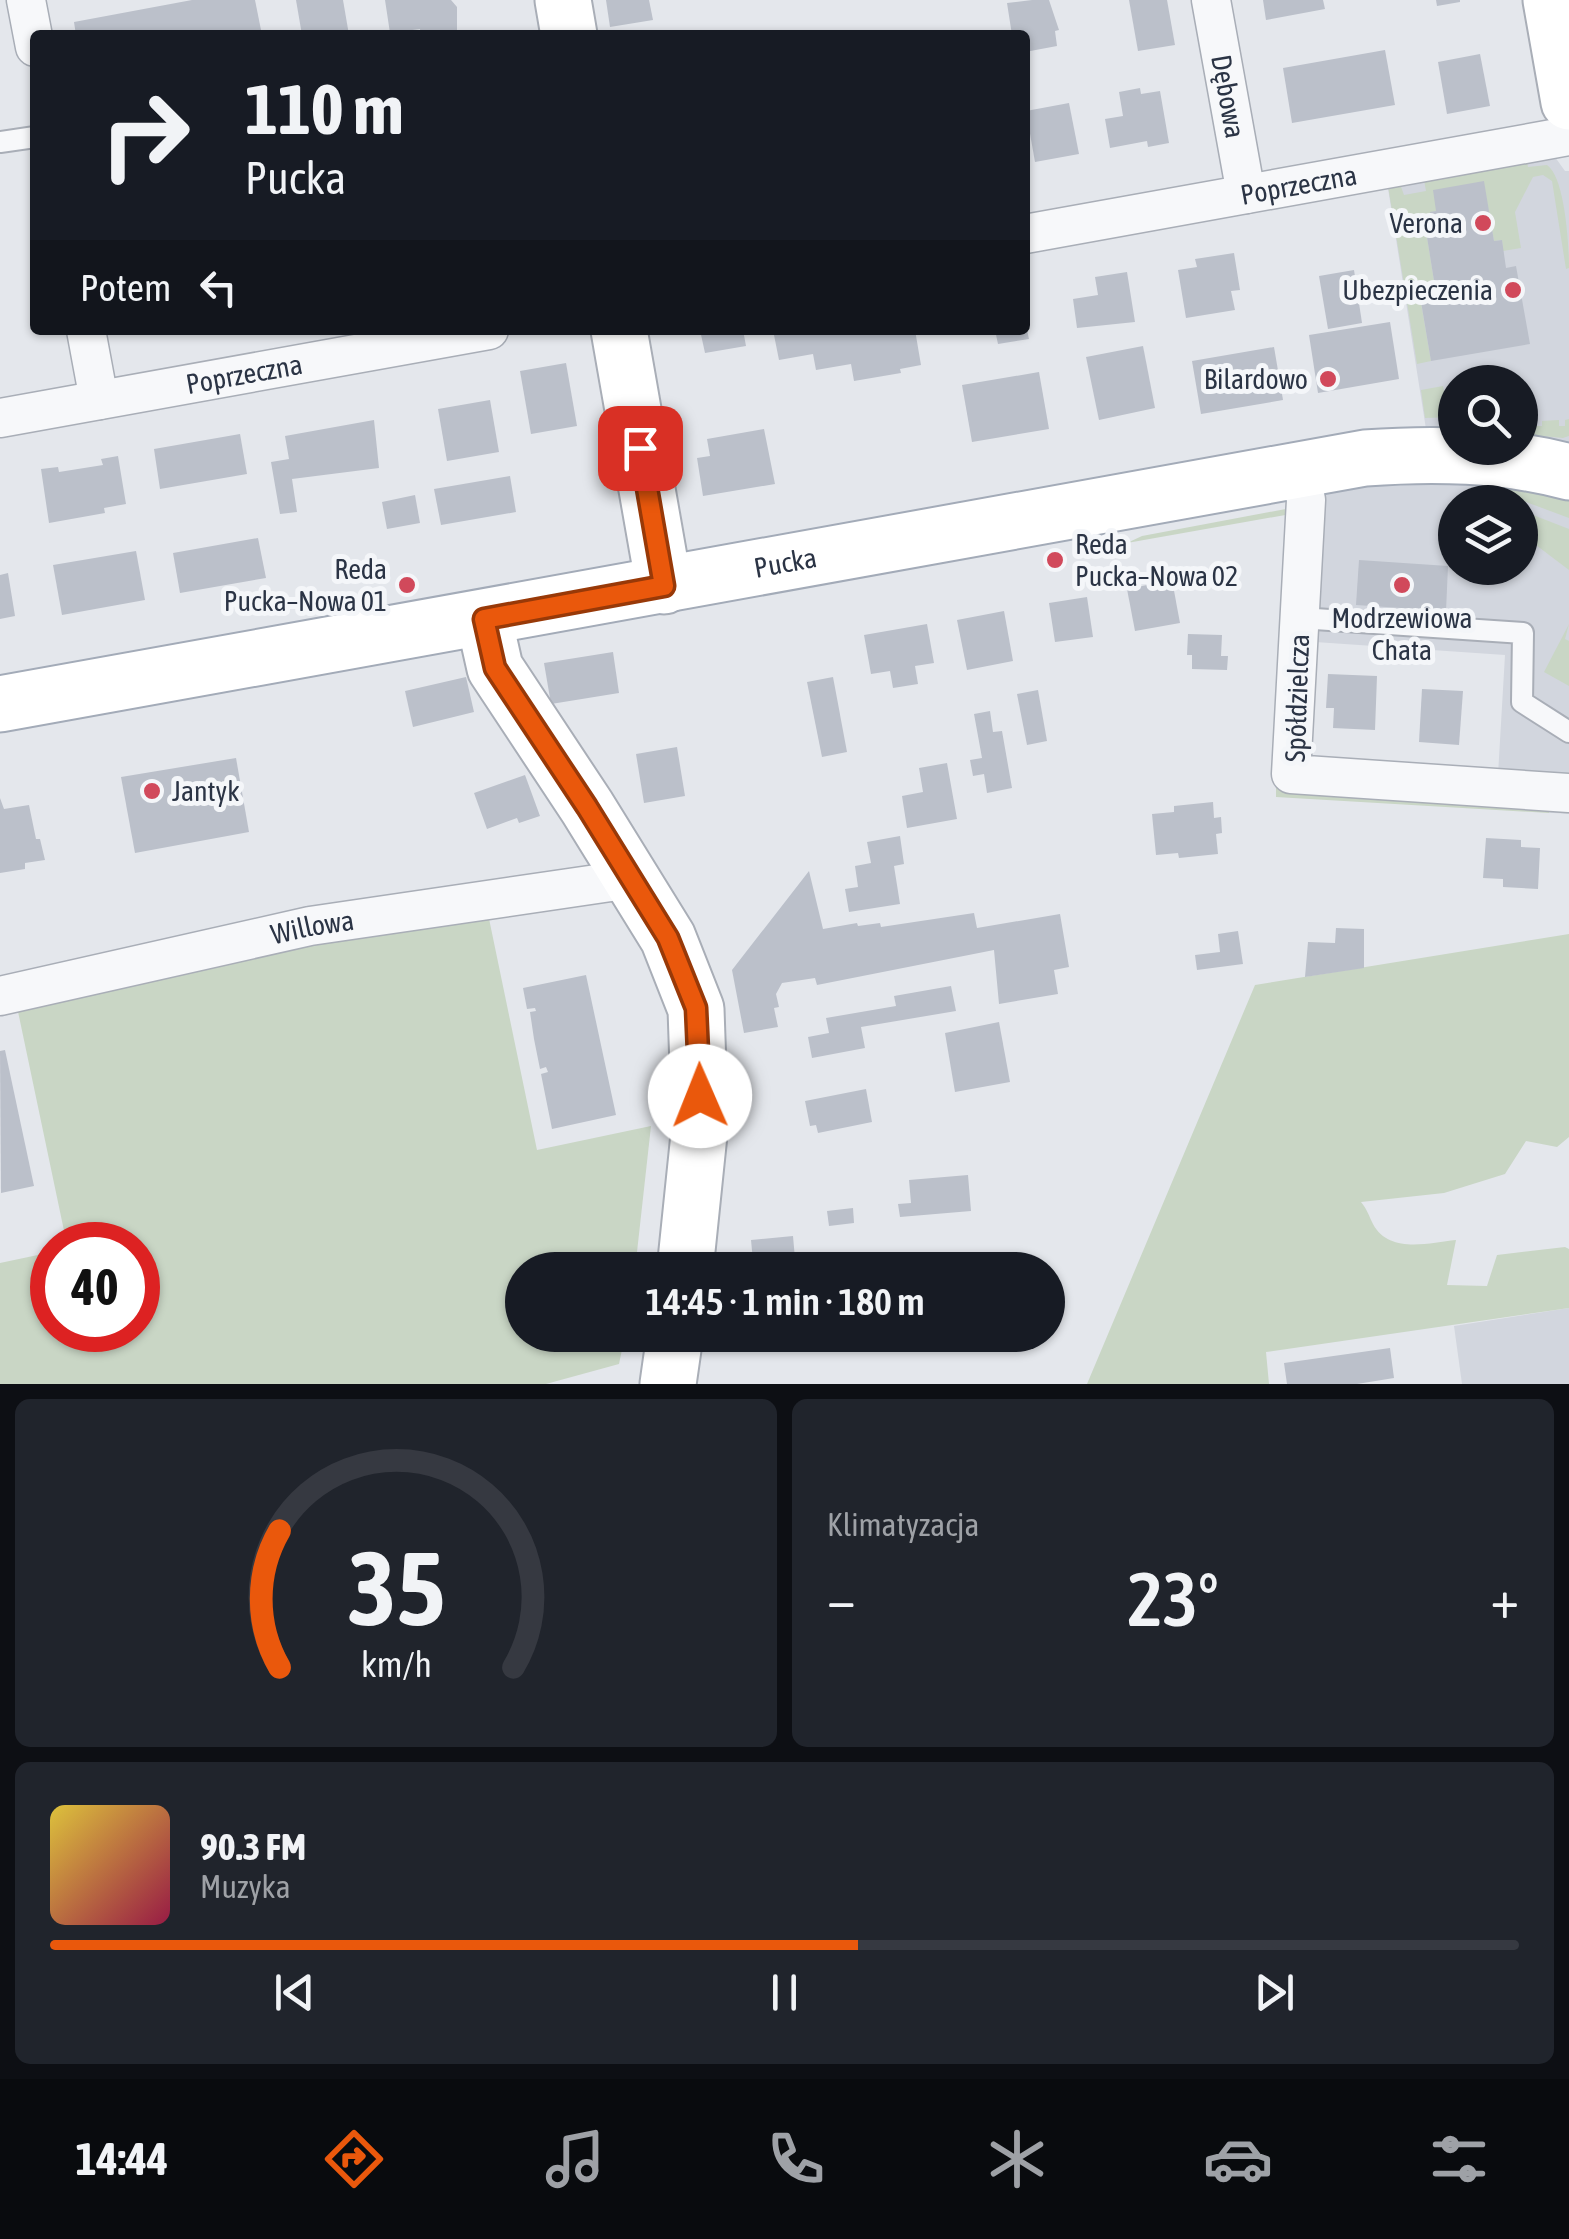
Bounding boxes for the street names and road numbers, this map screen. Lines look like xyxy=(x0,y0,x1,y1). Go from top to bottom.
street label: Dębowa xyxy=(1205,52,1252,141)
street label: Poprzeczna xyxy=(1238,159,1359,211)
street label: Poprzeczna xyxy=(183,348,305,400)
street label: Pucka xyxy=(752,541,819,584)
street label: Spółdzielcza xyxy=(1279,633,1315,763)
street label: Willowa xyxy=(268,904,356,950)

